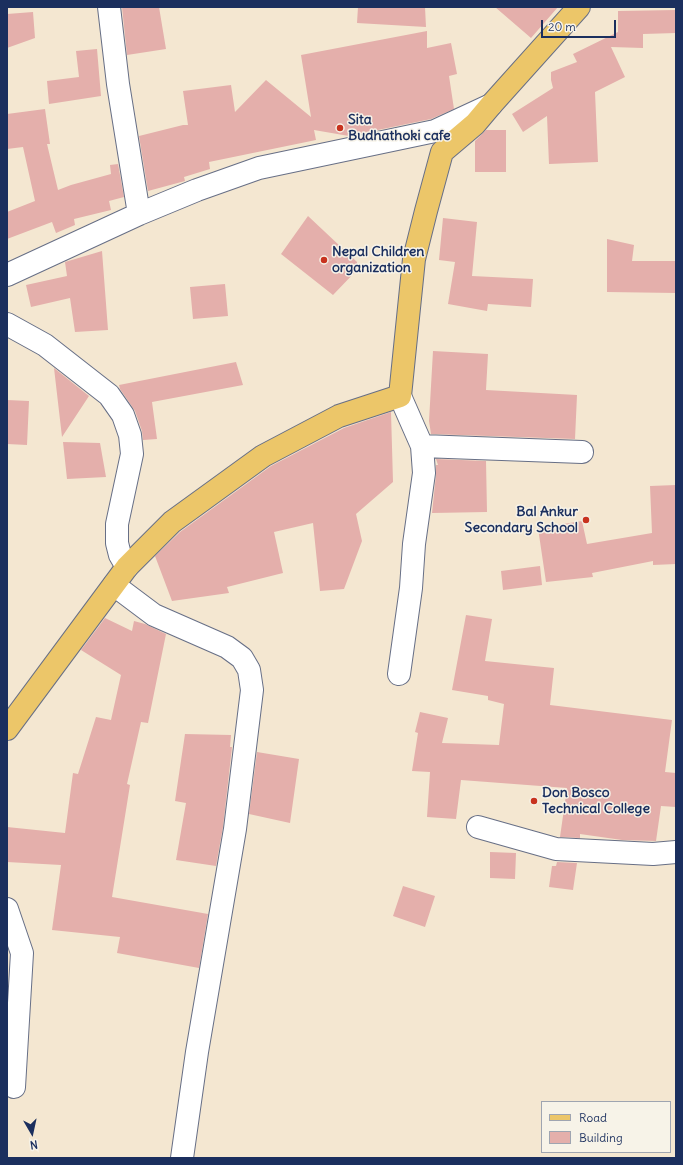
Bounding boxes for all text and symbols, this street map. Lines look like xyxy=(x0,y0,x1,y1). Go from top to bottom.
scale bar xyxy=(543,12,618,38)
text: 20 m xyxy=(548,19,576,34)
place label: Sita Budhathoki cafe xyxy=(348,112,451,144)
marker: Sita Budhathoki cafe xyxy=(335,123,345,133)
place label: Nepal Children organization xyxy=(332,244,424,276)
marker: Nepal Children organization xyxy=(319,255,329,265)
place label: Bal Ankur Secondary School xyxy=(465,504,578,536)
marker: Bal Ankur Secondary School xyxy=(581,515,591,525)
place label: Don Bosco Technical College xyxy=(542,785,650,818)
marker: Don Bosco Technical College xyxy=(529,796,539,806)
legend xyxy=(541,1101,671,1153)
text: Road xyxy=(579,1110,607,1125)
north arrow xyxy=(12,1113,52,1153)
text: Building xyxy=(579,1130,623,1145)
text: N xyxy=(29,1137,39,1152)

